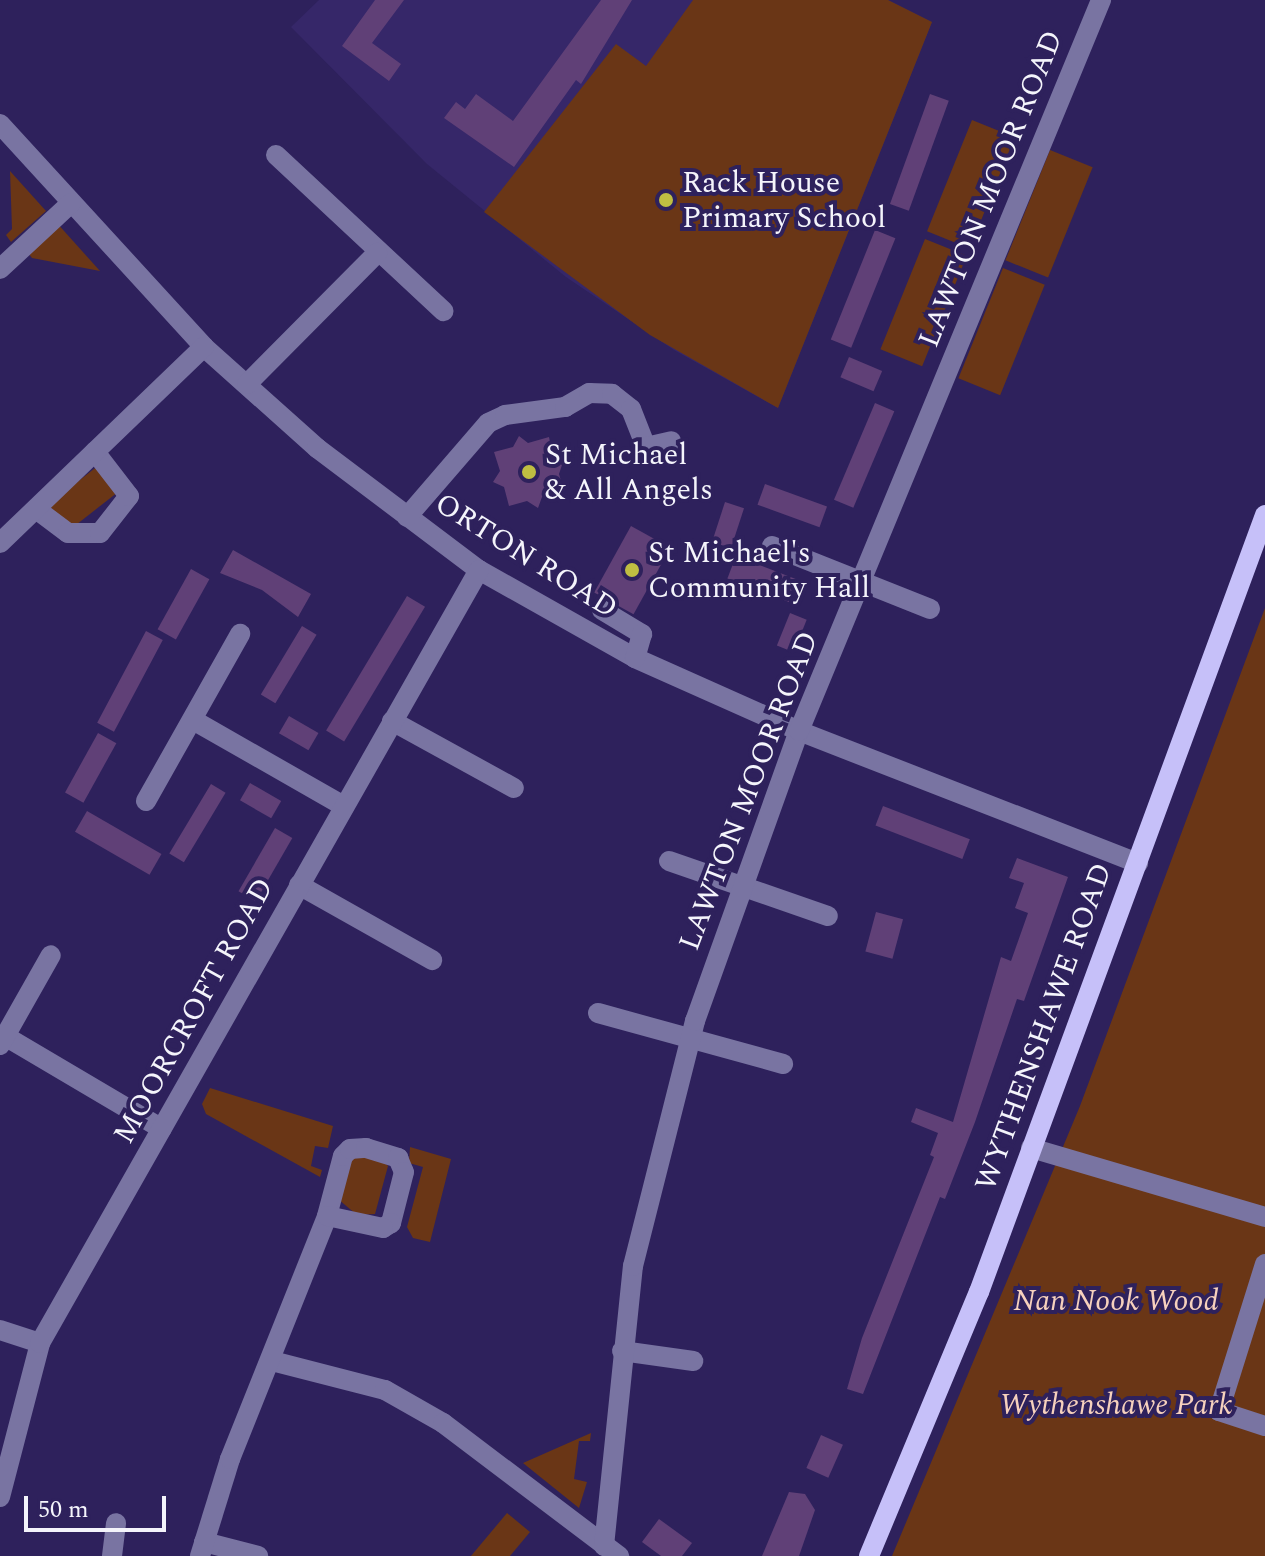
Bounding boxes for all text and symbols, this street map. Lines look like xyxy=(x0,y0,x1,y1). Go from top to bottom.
street label: LAWTON MOOR ROAD xyxy=(911,25,1071,353)
place label: Rack House Primary School xyxy=(682,165,886,236)
marker: Rack House Primary School xyxy=(657,191,675,209)
place label: St Michael & All Angels xyxy=(545,437,713,508)
marker: St Michael & All Angels xyxy=(520,463,538,481)
street label: ORTON ROAD xyxy=(428,485,624,627)
place label: St Michael's Community Hall xyxy=(648,535,870,606)
marker: St Michael's Community Hall xyxy=(623,561,641,579)
street label: LAWTON MOOR ROAD xyxy=(672,627,826,955)
street label: WYTHENSHAWE ROAD xyxy=(968,858,1120,1196)
street label: MOORCROFT ROAD xyxy=(106,872,282,1150)
park label: Nan Nook Wood xyxy=(1013,1283,1219,1319)
park label: Wythenshawe Park xyxy=(1000,1387,1232,1423)
scale bar xyxy=(28,1480,170,1530)
text: 50 m xyxy=(38,1492,89,1528)

